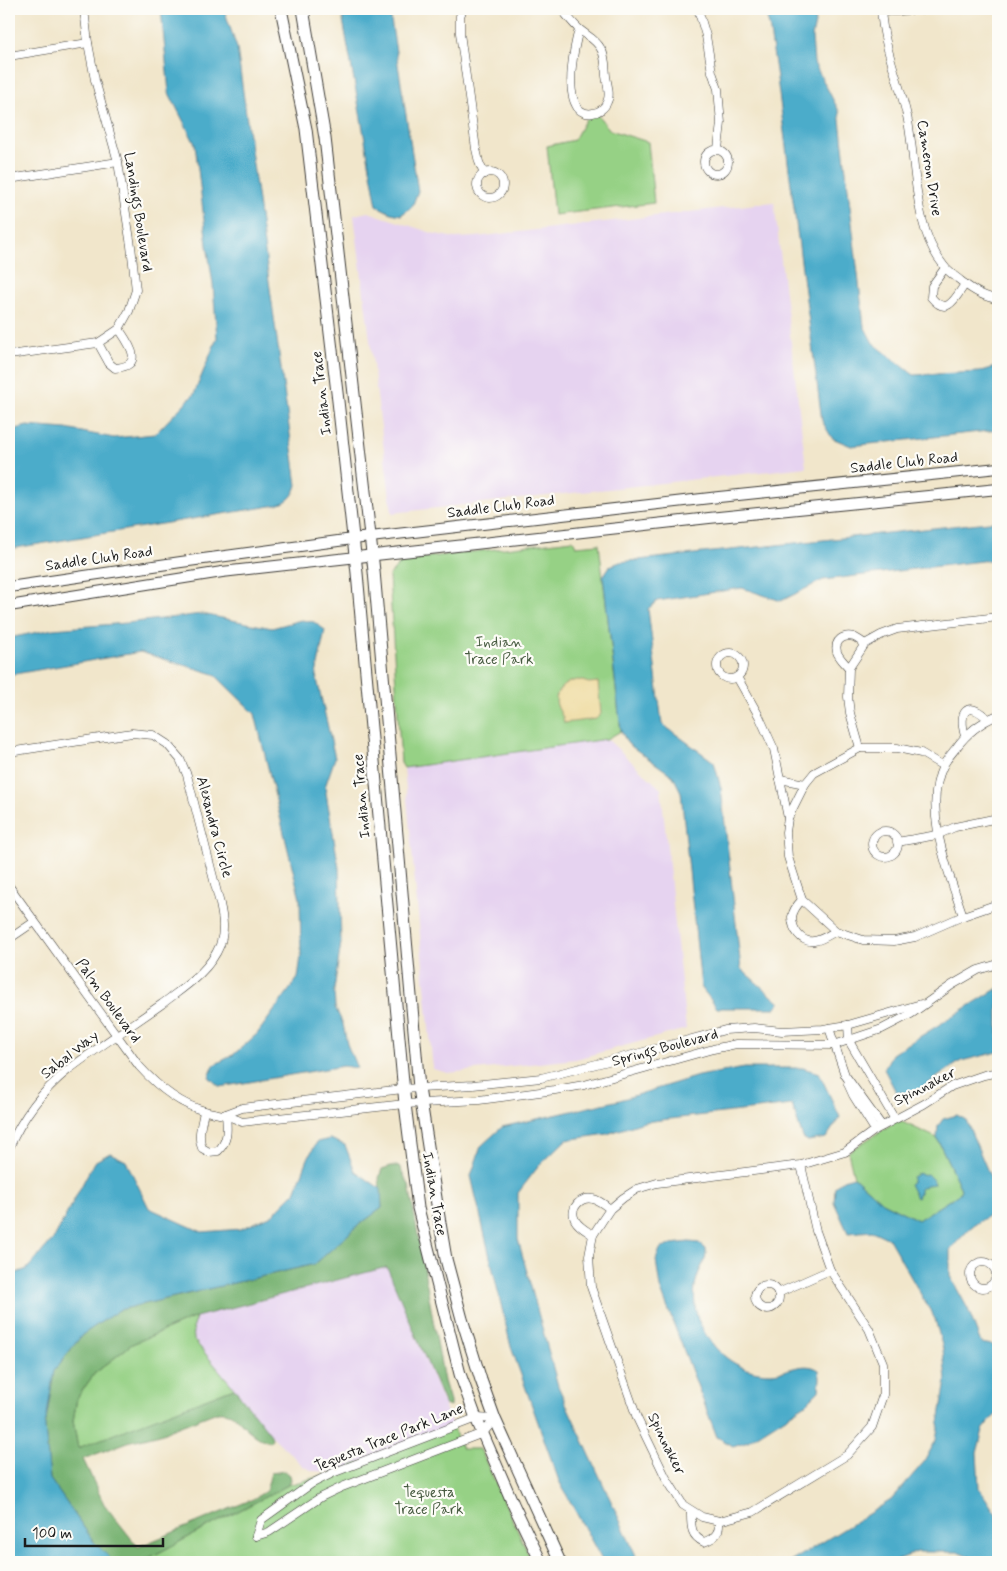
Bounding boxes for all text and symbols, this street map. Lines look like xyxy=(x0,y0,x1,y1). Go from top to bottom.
street label: Cameron Drive xyxy=(912,118,947,218)
street label: Landings Boulevard xyxy=(118,151,157,273)
street label: Indian Trace xyxy=(307,350,337,436)
street label: Saddle Club Road xyxy=(849,447,959,479)
street label: Saddle Club Road xyxy=(446,490,556,524)
street label: Saddle Club Road xyxy=(44,542,154,576)
park label: Indian Trace Park xyxy=(465,633,534,670)
street label: Indian Trace xyxy=(348,753,376,839)
street label: Alexandra Circle xyxy=(191,774,237,880)
street label: Palm Boulevard xyxy=(71,955,145,1047)
street label: Springs Boulevard xyxy=(610,1024,721,1073)
street label: Sabal Way xyxy=(37,1026,103,1084)
street label: Spinnaker xyxy=(891,1063,959,1111)
street label: Indian Trace xyxy=(417,1151,451,1238)
street label: Tequesta Trace Park Lane xyxy=(312,1399,466,1477)
street label: Spinnaker xyxy=(642,1409,690,1479)
park label: Tequesta Trace Park xyxy=(395,1483,464,1520)
scale bar xyxy=(25,1516,162,1548)
text: 100 m xyxy=(32,1524,72,1544)

